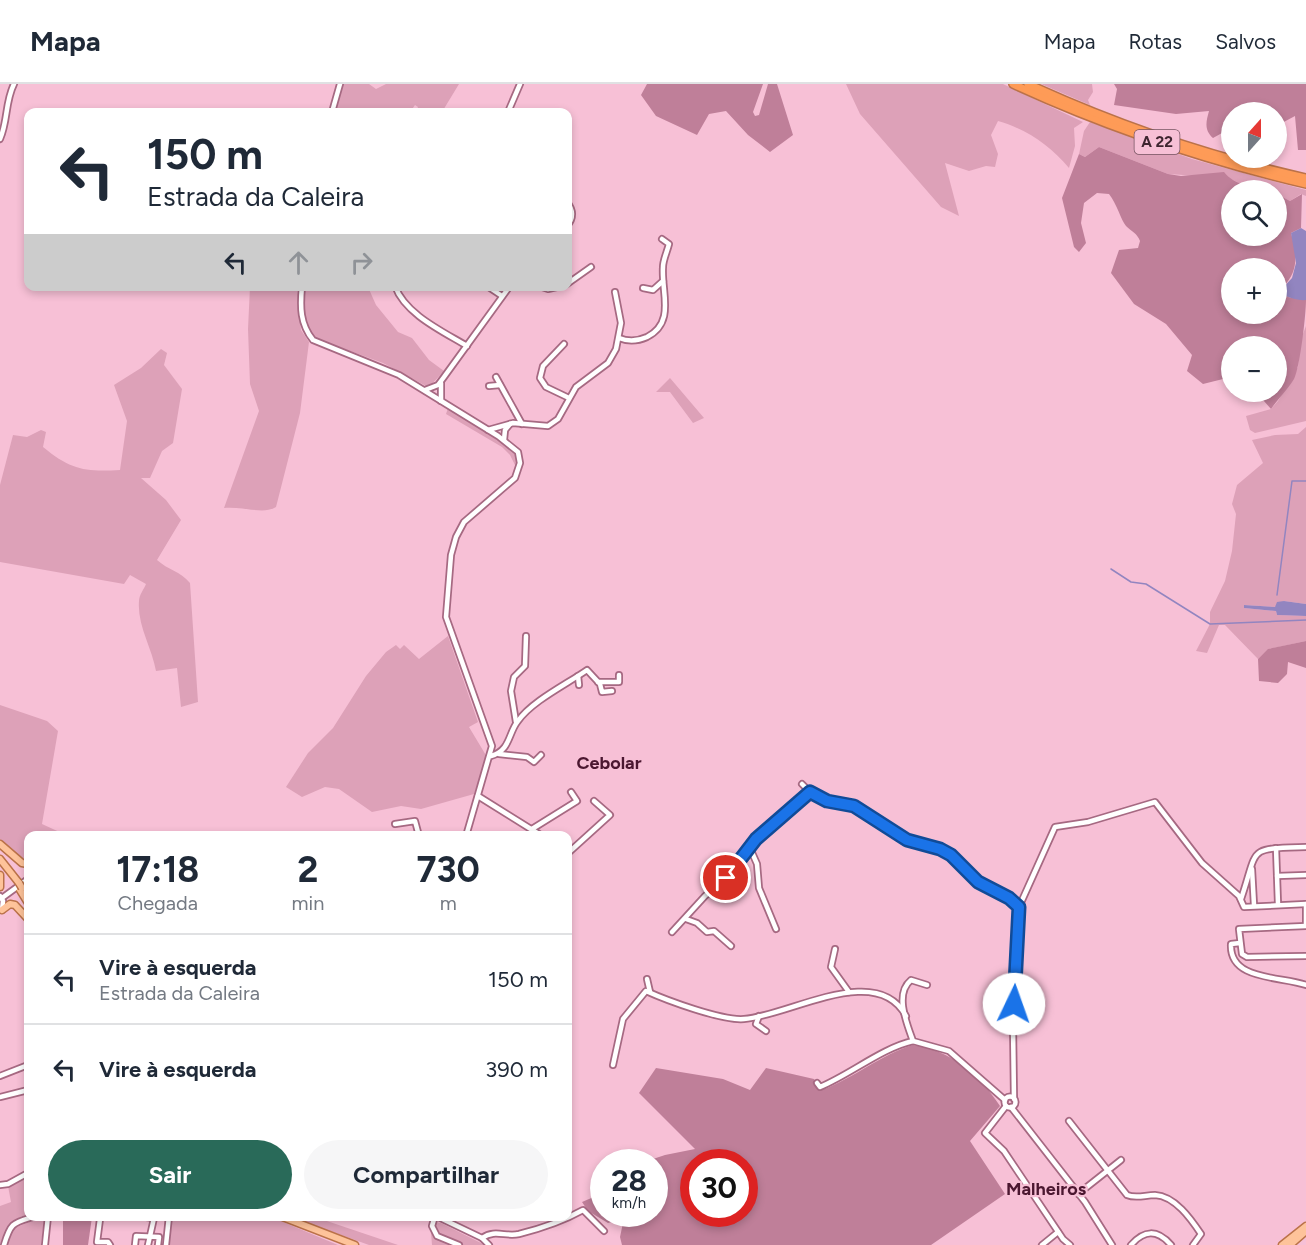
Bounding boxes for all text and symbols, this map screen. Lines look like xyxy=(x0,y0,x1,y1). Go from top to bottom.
text: Mapa xyxy=(30,24,101,58)
text: Mapa xyxy=(1044,29,1095,54)
text: Rotas xyxy=(1128,29,1182,54)
text: Salvos xyxy=(1215,29,1276,54)
north arrow xyxy=(1221,102,1287,168)
map controls xyxy=(1221,102,1287,402)
text: 150 m xyxy=(147,129,263,180)
road number: A 22 xyxy=(1134,130,1180,154)
icon: left xyxy=(48,132,126,210)
text: Estrada da Caleira xyxy=(147,180,364,213)
button: search xyxy=(1221,180,1287,246)
icon: left xyxy=(219,246,252,279)
icon: ahead xyxy=(282,246,315,279)
icon: right xyxy=(345,246,378,279)
button: + xyxy=(1221,258,1287,324)
button: − xyxy=(1221,336,1287,402)
district label: Cebolar xyxy=(576,752,642,774)
text: 17:18 xyxy=(116,848,199,891)
text: 2 xyxy=(298,848,318,891)
text: 730 xyxy=(416,848,480,891)
pin xyxy=(700,852,751,903)
icon: arrive xyxy=(709,861,742,894)
text: Chegada xyxy=(118,891,198,915)
text: min xyxy=(292,891,324,915)
text: m xyxy=(440,891,457,915)
text: Vire à esquerda xyxy=(99,954,257,981)
icon: left xyxy=(48,963,81,996)
text: 150 m xyxy=(488,966,548,993)
position arrow xyxy=(982,972,1046,1036)
text: Estrada da Caleira xyxy=(99,981,260,1005)
icon: left xyxy=(48,1053,81,1086)
text: Vire à esquerda xyxy=(99,1056,257,1083)
text: 390 m xyxy=(485,1056,548,1083)
button: Sair xyxy=(48,1140,292,1209)
button: Compartilhar xyxy=(304,1140,548,1209)
speed limit sign: 30 xyxy=(680,1149,758,1227)
text: 28 xyxy=(611,1162,647,1199)
district label: Malheiros xyxy=(1006,1178,1087,1200)
text: km/h xyxy=(612,1194,646,1212)

